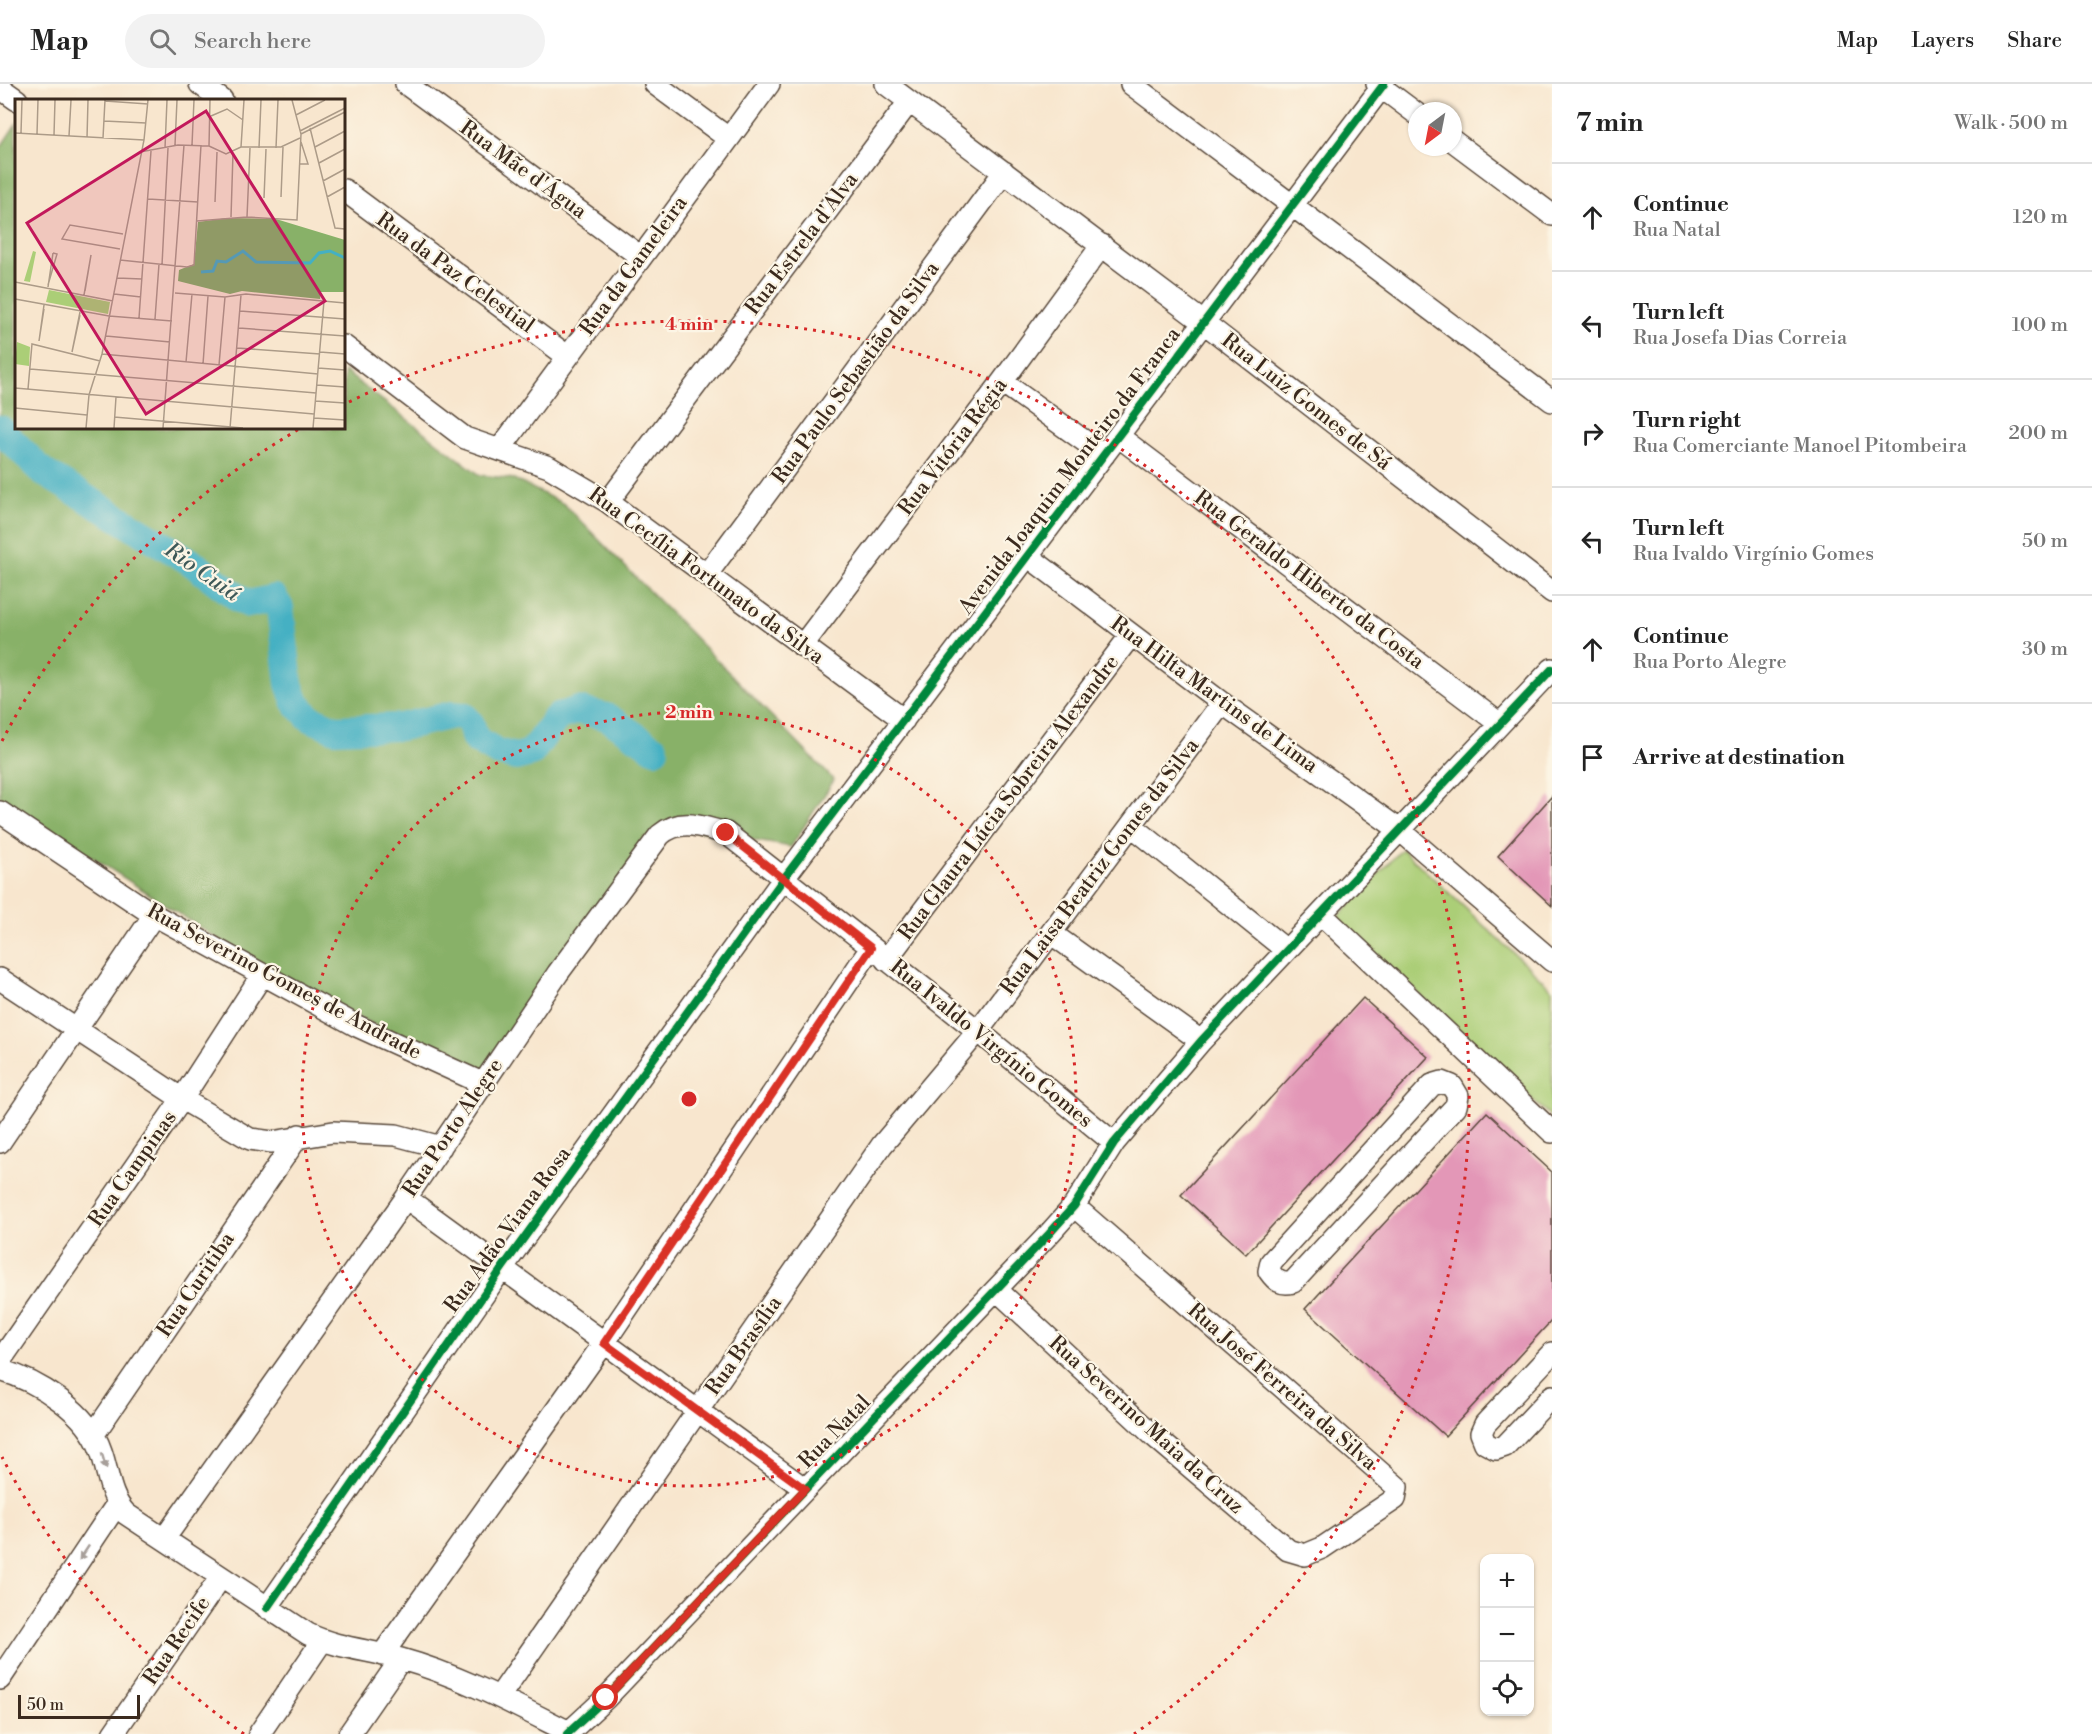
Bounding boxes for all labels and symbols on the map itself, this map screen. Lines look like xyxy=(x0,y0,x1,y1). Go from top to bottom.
inset map xyxy=(15,99,345,429)
north arrow xyxy=(1408,102,1462,156)
street label: Rua Mãe d'Água xyxy=(454,114,593,225)
street label: Rua Estrela d'Alva xyxy=(740,167,864,320)
street label: Rua da Gameleira xyxy=(574,191,694,341)
street label: Rua da Paz Celestial xyxy=(371,207,539,339)
street label: Rua Paulo Sebastião da Silva xyxy=(767,256,946,489)
text: 4 min xyxy=(665,313,713,336)
street label: Avenida Joaquim Monteiro da Franca xyxy=(953,322,1187,621)
street label: Rua Luiz Gomes de Sá xyxy=(1216,328,1396,476)
street label: Rua Vitória Régia xyxy=(893,373,1013,521)
street label: Rua Cecília Fortunato da Silva xyxy=(583,482,829,670)
street label: Rua Geraldo Hiberto da Costa xyxy=(1189,485,1430,675)
water label: Rio Cuiá xyxy=(159,536,245,608)
street label: Rua Hilta Martins de Lima xyxy=(1105,611,1323,779)
street label: Rua Glaura Lúcia Sobreira Alexandre xyxy=(893,650,1125,946)
text: 2 min xyxy=(665,701,713,724)
street label: Rua Laisa Beatriz Gomes da Silva xyxy=(995,733,1205,1000)
route end xyxy=(712,819,738,845)
street label: Rua Severino Gomes de Andrade xyxy=(142,898,426,1066)
street label: Rua Ivaldo Virgínio Gomes xyxy=(884,954,1098,1134)
street label: Rua Porto Alegre xyxy=(397,1054,509,1202)
centre of rings xyxy=(679,1089,699,1109)
street label: Rua Campinas xyxy=(83,1106,183,1232)
street label: Rua Adão Viana Rosa xyxy=(439,1142,577,1318)
street label: Rua Curitiba xyxy=(151,1227,241,1342)
street label: Rua Brasília xyxy=(700,1291,788,1401)
street label: Rua José Ferreira da Silva xyxy=(1182,1298,1382,1477)
street label: Rua Severino Maia da Cruz xyxy=(1043,1330,1249,1520)
street label: Rua Natal xyxy=(794,1390,876,1474)
one-way arrow xyxy=(100,1452,109,1470)
one-way arrow xyxy=(78,1544,90,1560)
street label: Rua Recife xyxy=(138,1592,216,1690)
route start xyxy=(592,1684,618,1710)
scale bar xyxy=(18,1692,140,1720)

